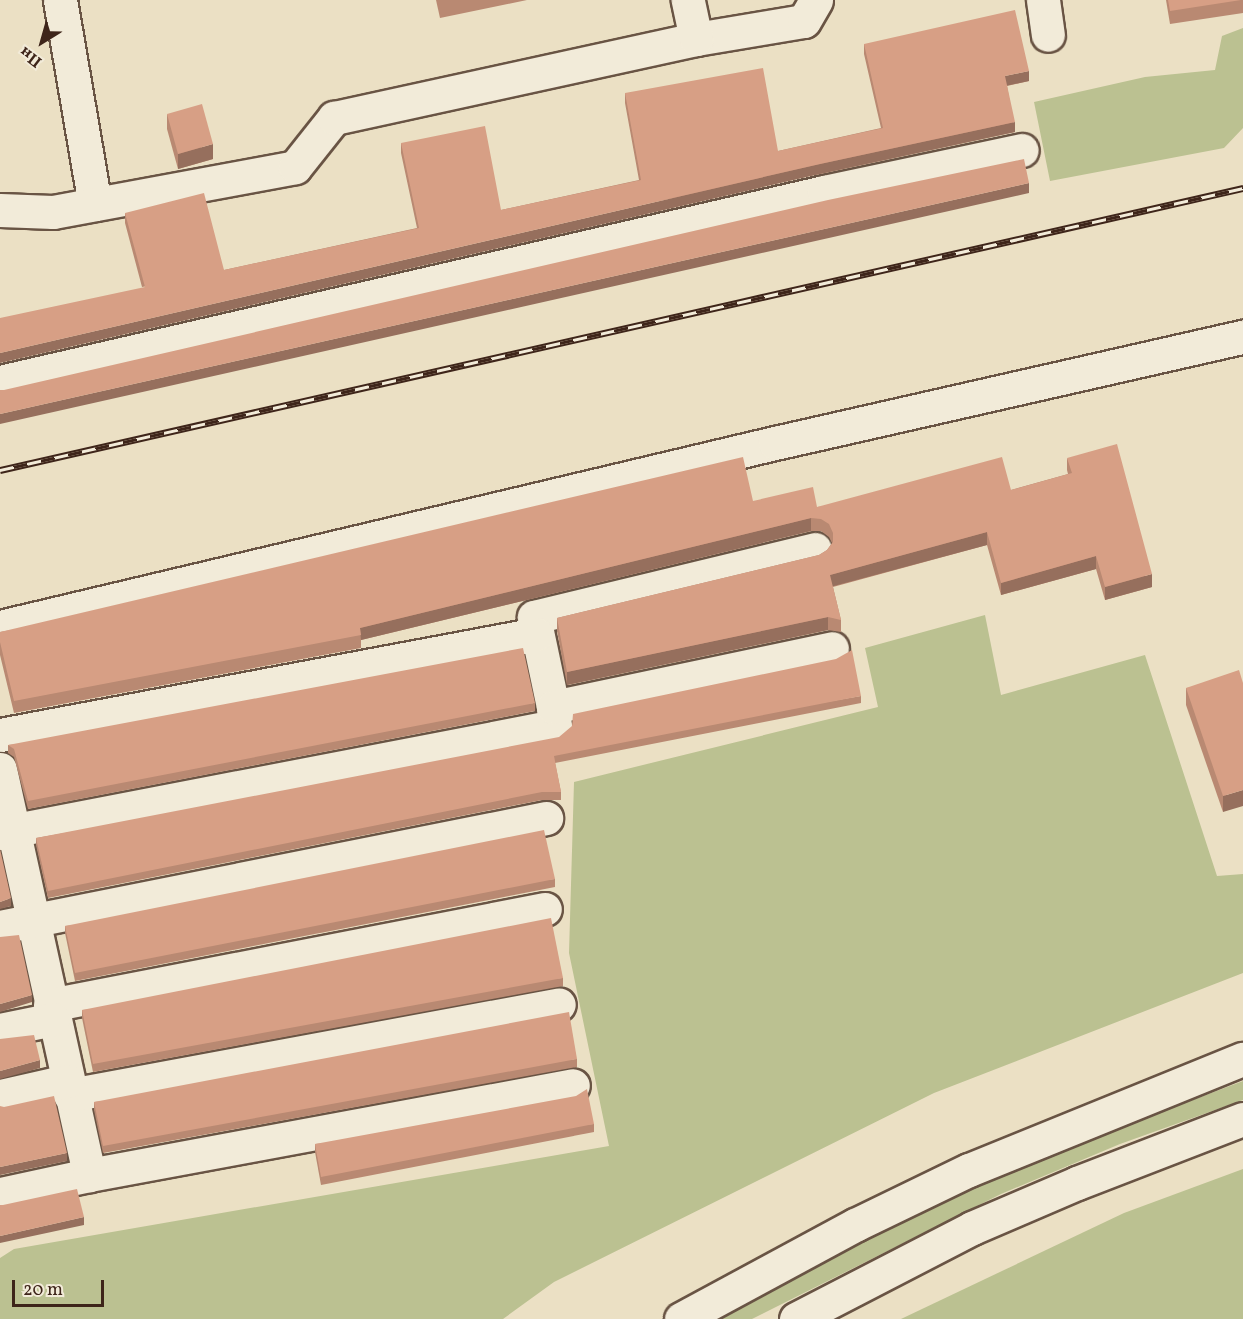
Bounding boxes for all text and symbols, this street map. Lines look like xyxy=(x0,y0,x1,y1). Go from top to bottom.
north arrow xyxy=(12,12,72,72)
text: Пн xyxy=(15,41,47,72)
scale bar xyxy=(15,1268,106,1306)
text: 20 m xyxy=(23,1278,63,1303)

